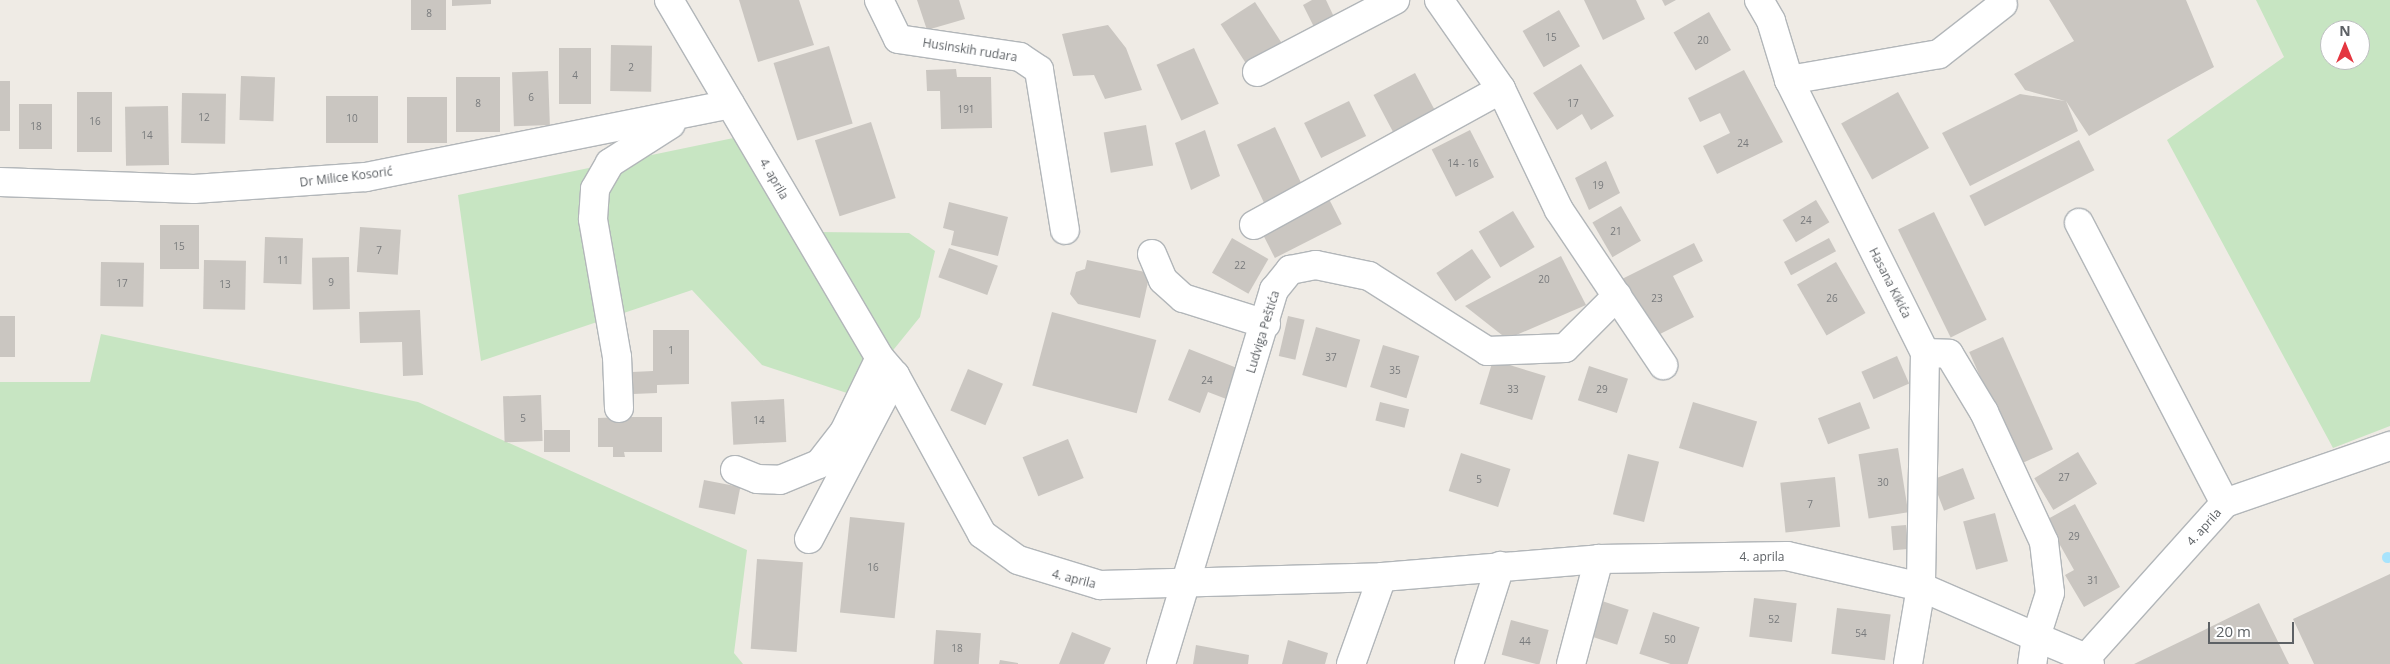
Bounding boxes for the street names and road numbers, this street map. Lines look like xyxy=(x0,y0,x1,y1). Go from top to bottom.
street label: Husinskih rudara xyxy=(922,35,1018,65)
street label: 4. aprila xyxy=(757,156,791,202)
street label: Dr Milice Kosorić xyxy=(299,164,393,190)
street label: Hasana Kikića xyxy=(1866,245,1914,321)
street label: Ludviga Peštića xyxy=(1244,289,1282,375)
street label: 4. aprila xyxy=(2184,506,2224,548)
street label: 4. aprila xyxy=(1740,550,1784,564)
street label: 4. aprila xyxy=(1051,567,1097,591)

